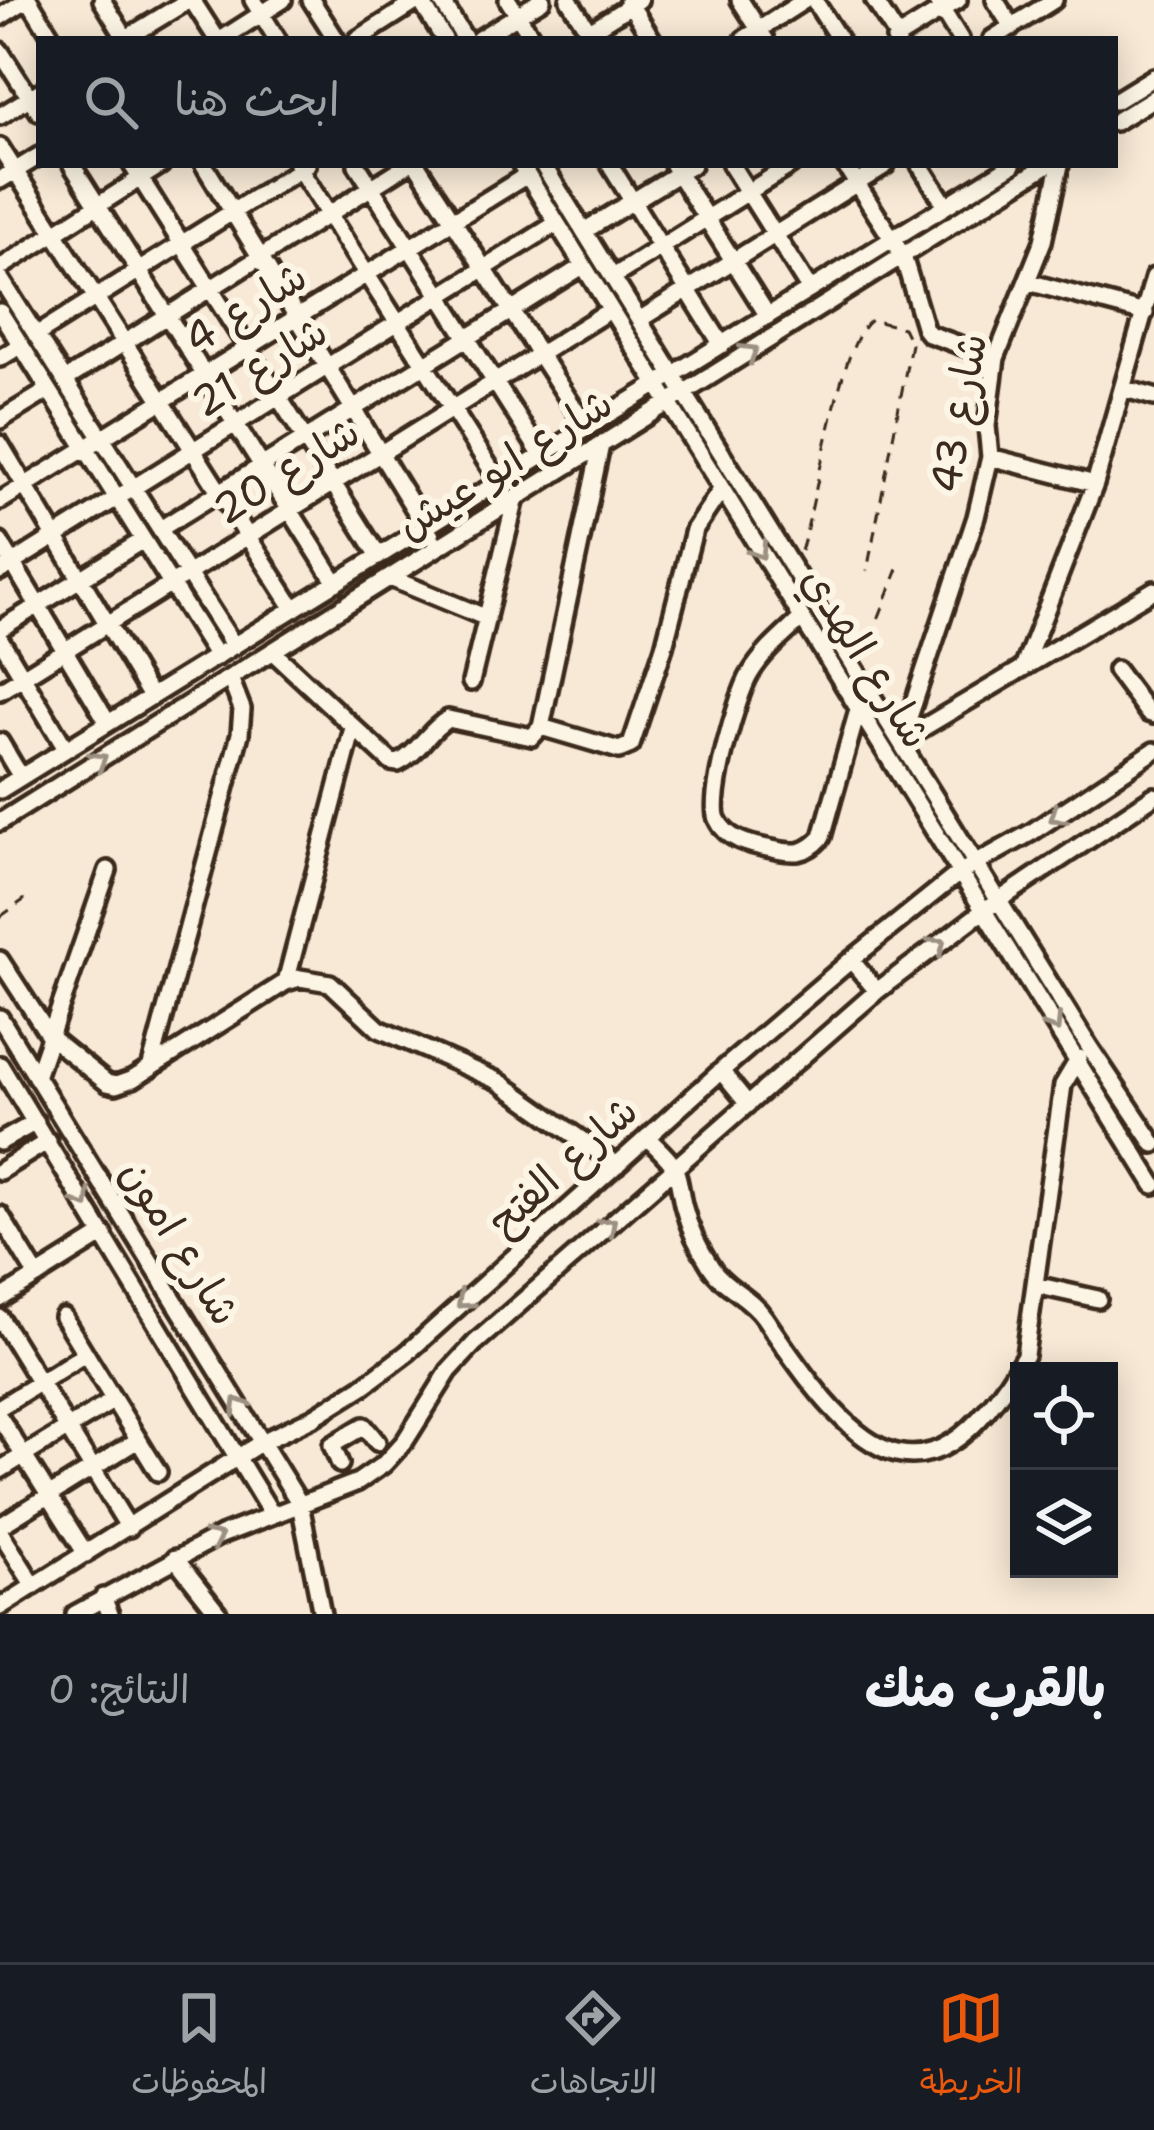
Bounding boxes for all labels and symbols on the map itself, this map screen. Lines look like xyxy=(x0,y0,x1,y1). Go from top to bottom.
street label: شارع 4 xyxy=(173,248,318,368)
street label: شارع 21 xyxy=(181,302,339,431)
street label: شارع 43 xyxy=(916,329,1002,498)
one-way arrow xyxy=(736,344,758,366)
street label: شارع ابو عيش xyxy=(385,374,624,553)
street label: شارع 20 xyxy=(202,403,371,539)
one-way arrow xyxy=(745,537,767,559)
street label: شارع الهدي xyxy=(787,555,945,760)
one-way arrow xyxy=(86,752,108,774)
one-way arrow xyxy=(1048,801,1070,823)
one-way arrow xyxy=(924,937,946,959)
one-way arrow xyxy=(1040,1011,1062,1033)
street label: شارع الفتح xyxy=(475,1083,650,1249)
street label: شارع امون xyxy=(106,1148,254,1337)
one-way arrow xyxy=(69,1187,91,1209)
one-way arrow xyxy=(595,1217,617,1239)
one-way arrow xyxy=(456,1287,478,1308)
one-way arrow xyxy=(231,1396,253,1418)
one-way arrow xyxy=(203,1529,224,1552)

